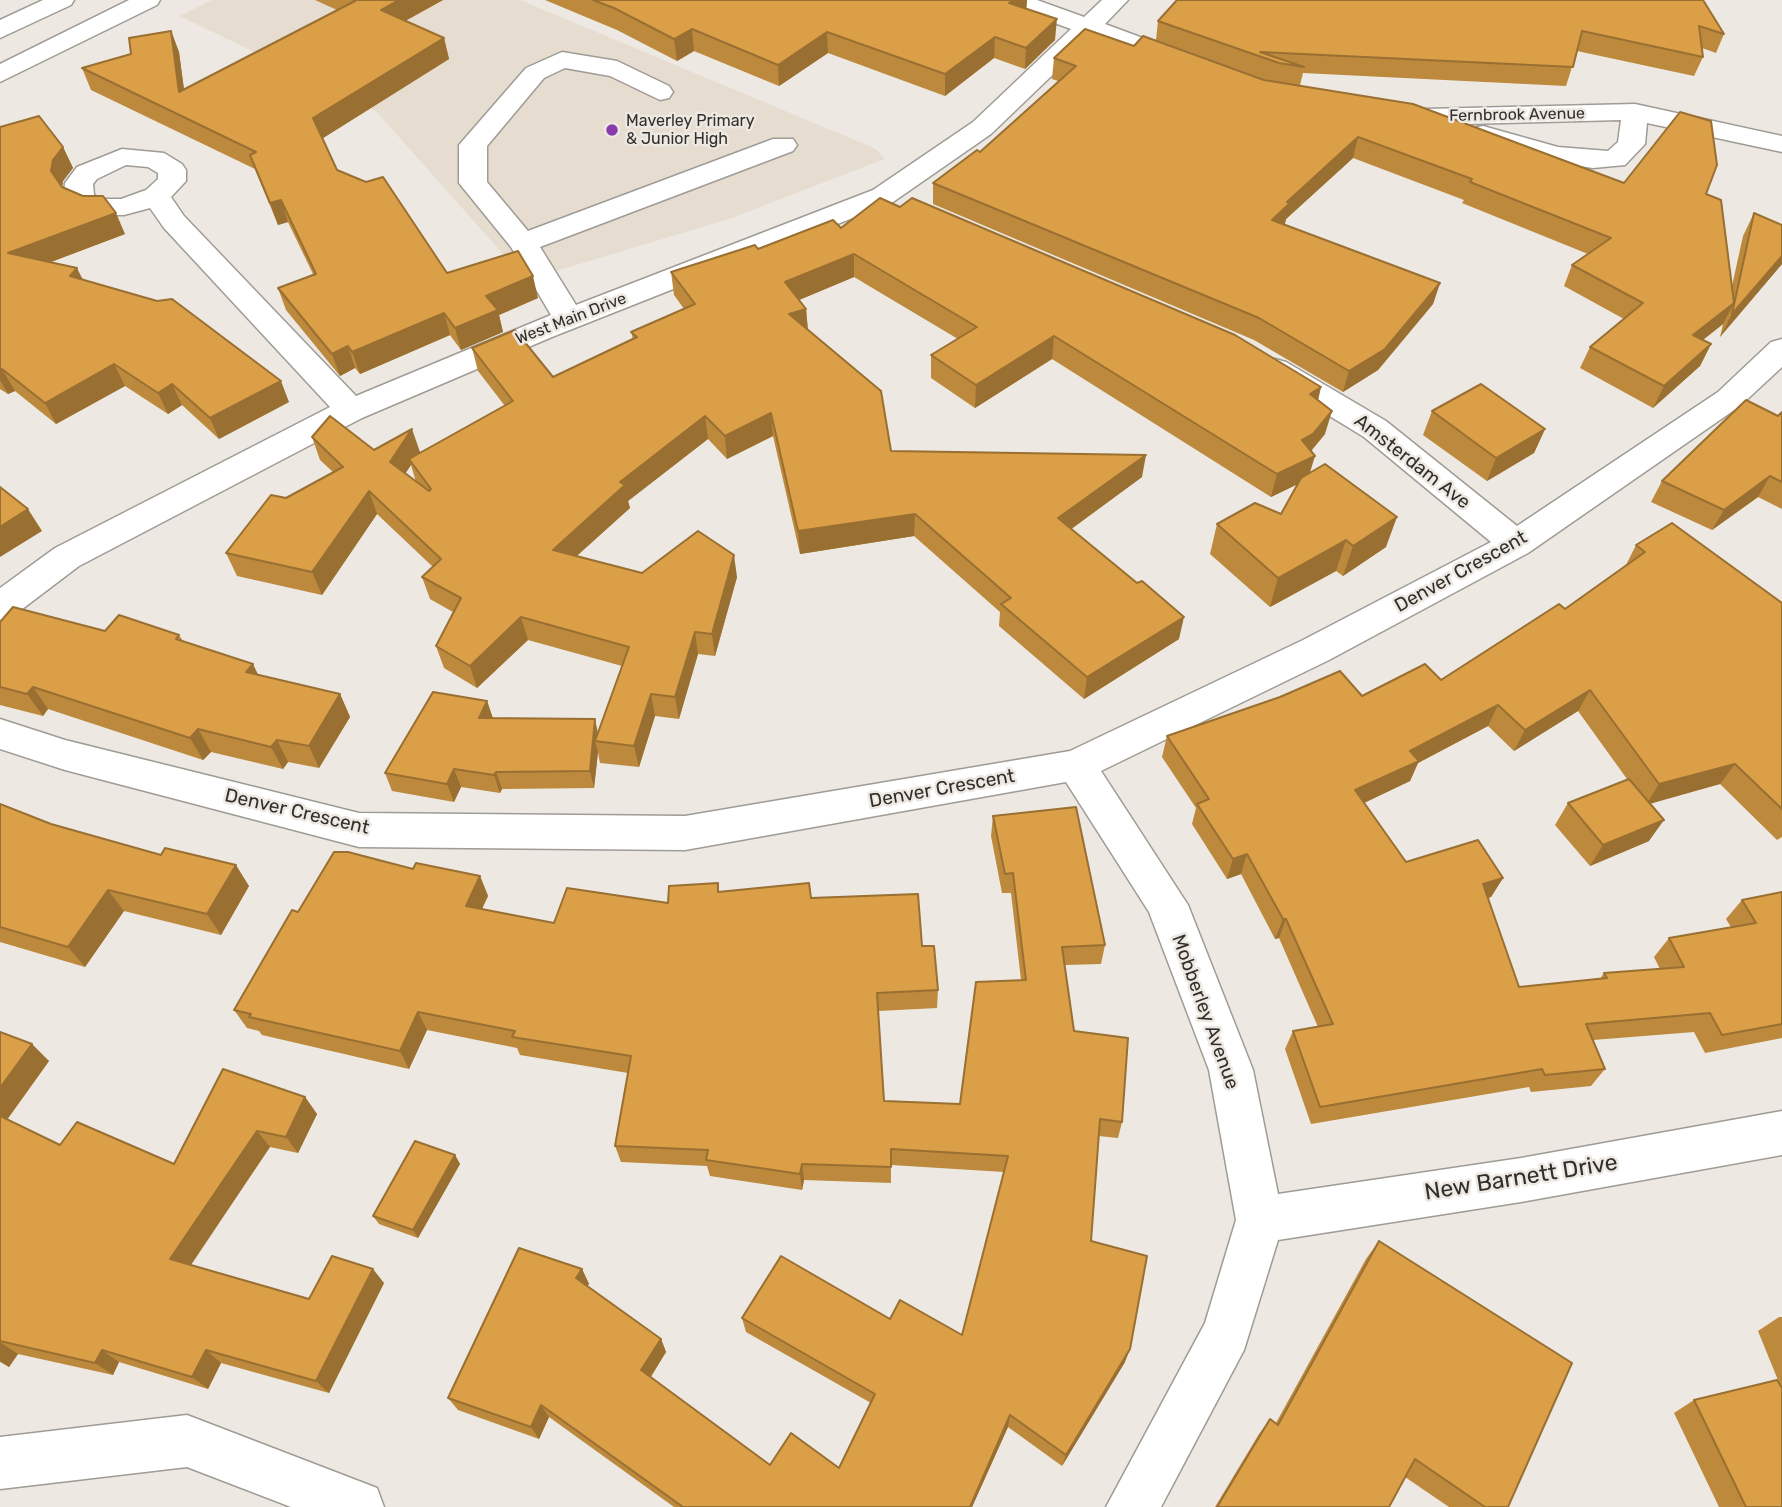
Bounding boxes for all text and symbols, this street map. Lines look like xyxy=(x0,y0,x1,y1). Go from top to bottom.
street label: Fernbrook Avenue xyxy=(1449,104,1585,126)
place label: Maverley Primary & Junior High xyxy=(626,111,754,149)
marker: Maverley Primary & Junior High xyxy=(604,122,620,138)
street label: West Main Drive xyxy=(513,289,629,349)
street label: Amsterdam Ave xyxy=(1350,410,1474,514)
street label: Denver Crescent xyxy=(1391,526,1531,618)
street label: Denver Crescent xyxy=(867,765,1017,813)
street label: Denver Crescent xyxy=(223,784,371,840)
street label: Mobberley Avenue xyxy=(1166,931,1244,1093)
street label: New Barnett Drive xyxy=(1422,1149,1620,1207)

